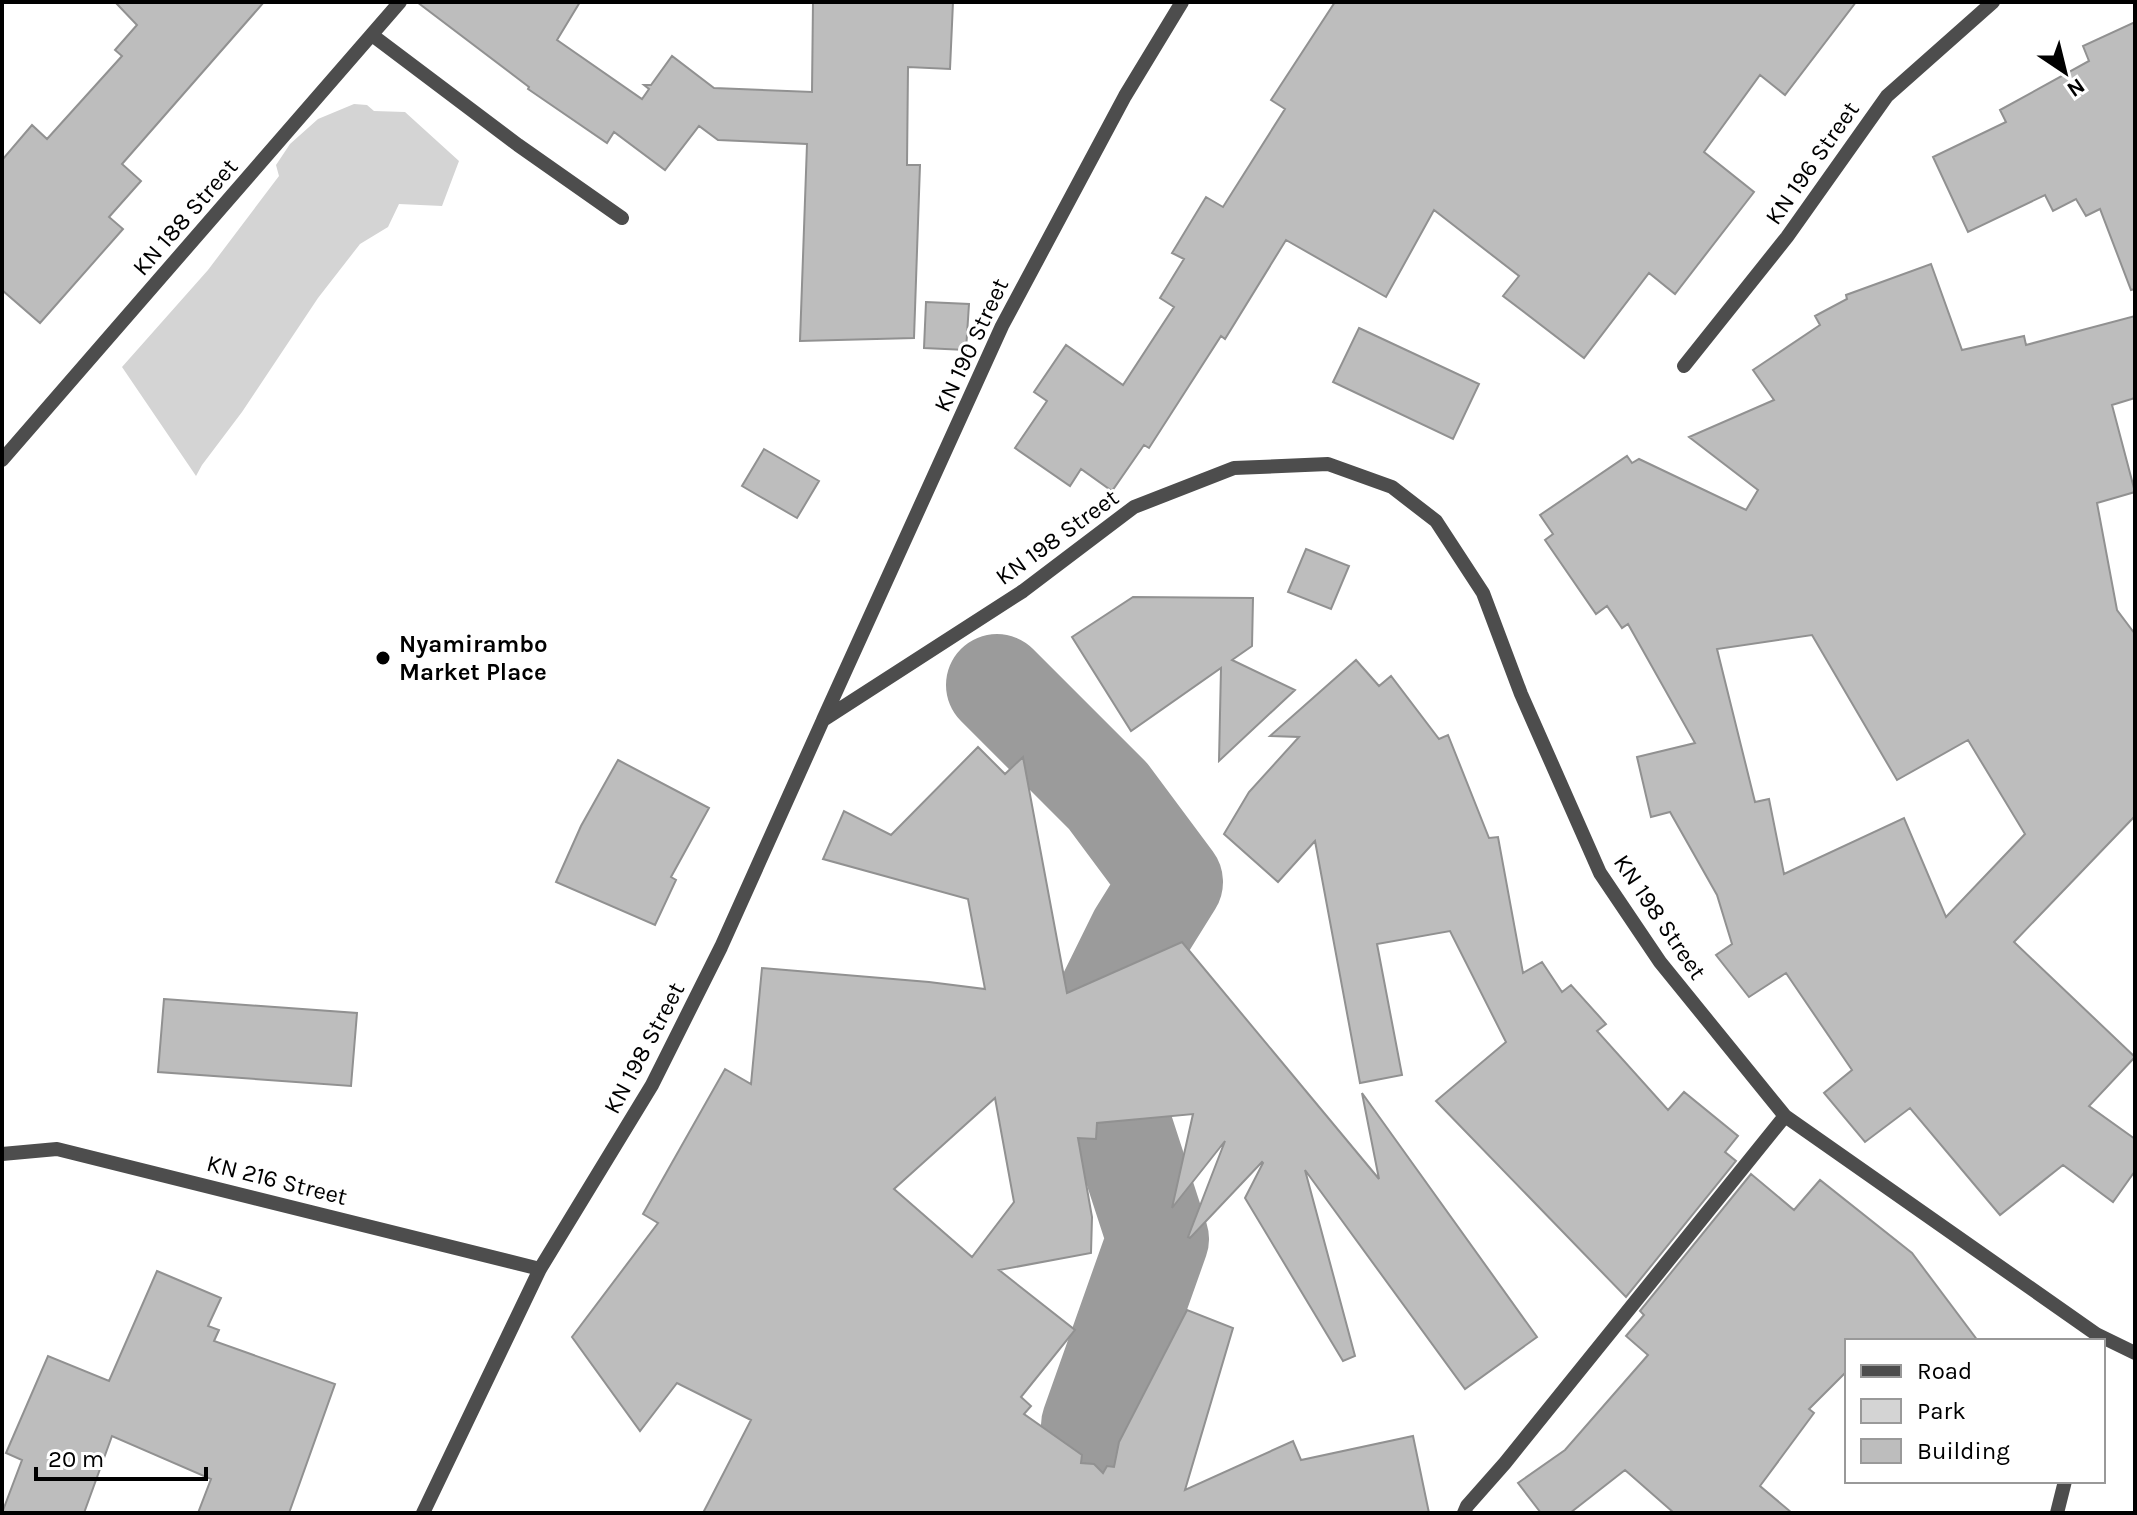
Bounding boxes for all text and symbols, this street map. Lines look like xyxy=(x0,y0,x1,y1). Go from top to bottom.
north arrow xyxy=(2025,32,2105,112)
text: N xyxy=(2062,72,2090,103)
street label: KN 196 Street xyxy=(1759,96,1865,230)
street label: KN 188 Street xyxy=(127,153,243,281)
street label: KN 190 Street xyxy=(928,274,1014,416)
street label: KN 198 Street xyxy=(990,483,1124,591)
place label: Nyamirambo Market Place xyxy=(399,630,548,686)
marker: Nyamirambo Market Place xyxy=(374,649,392,667)
street label: KN 198 Street xyxy=(1608,849,1712,985)
street label: KN 198 Street xyxy=(598,977,690,1119)
street label: KN 216 Street xyxy=(204,1149,350,1211)
legend xyxy=(1845,1339,2105,1483)
text: Road xyxy=(1917,1357,1972,1385)
text: Park xyxy=(1917,1397,1966,1425)
scale bar xyxy=(36,1431,206,1481)
text: Building xyxy=(1917,1437,2010,1465)
text: 20 m xyxy=(48,1445,104,1473)

